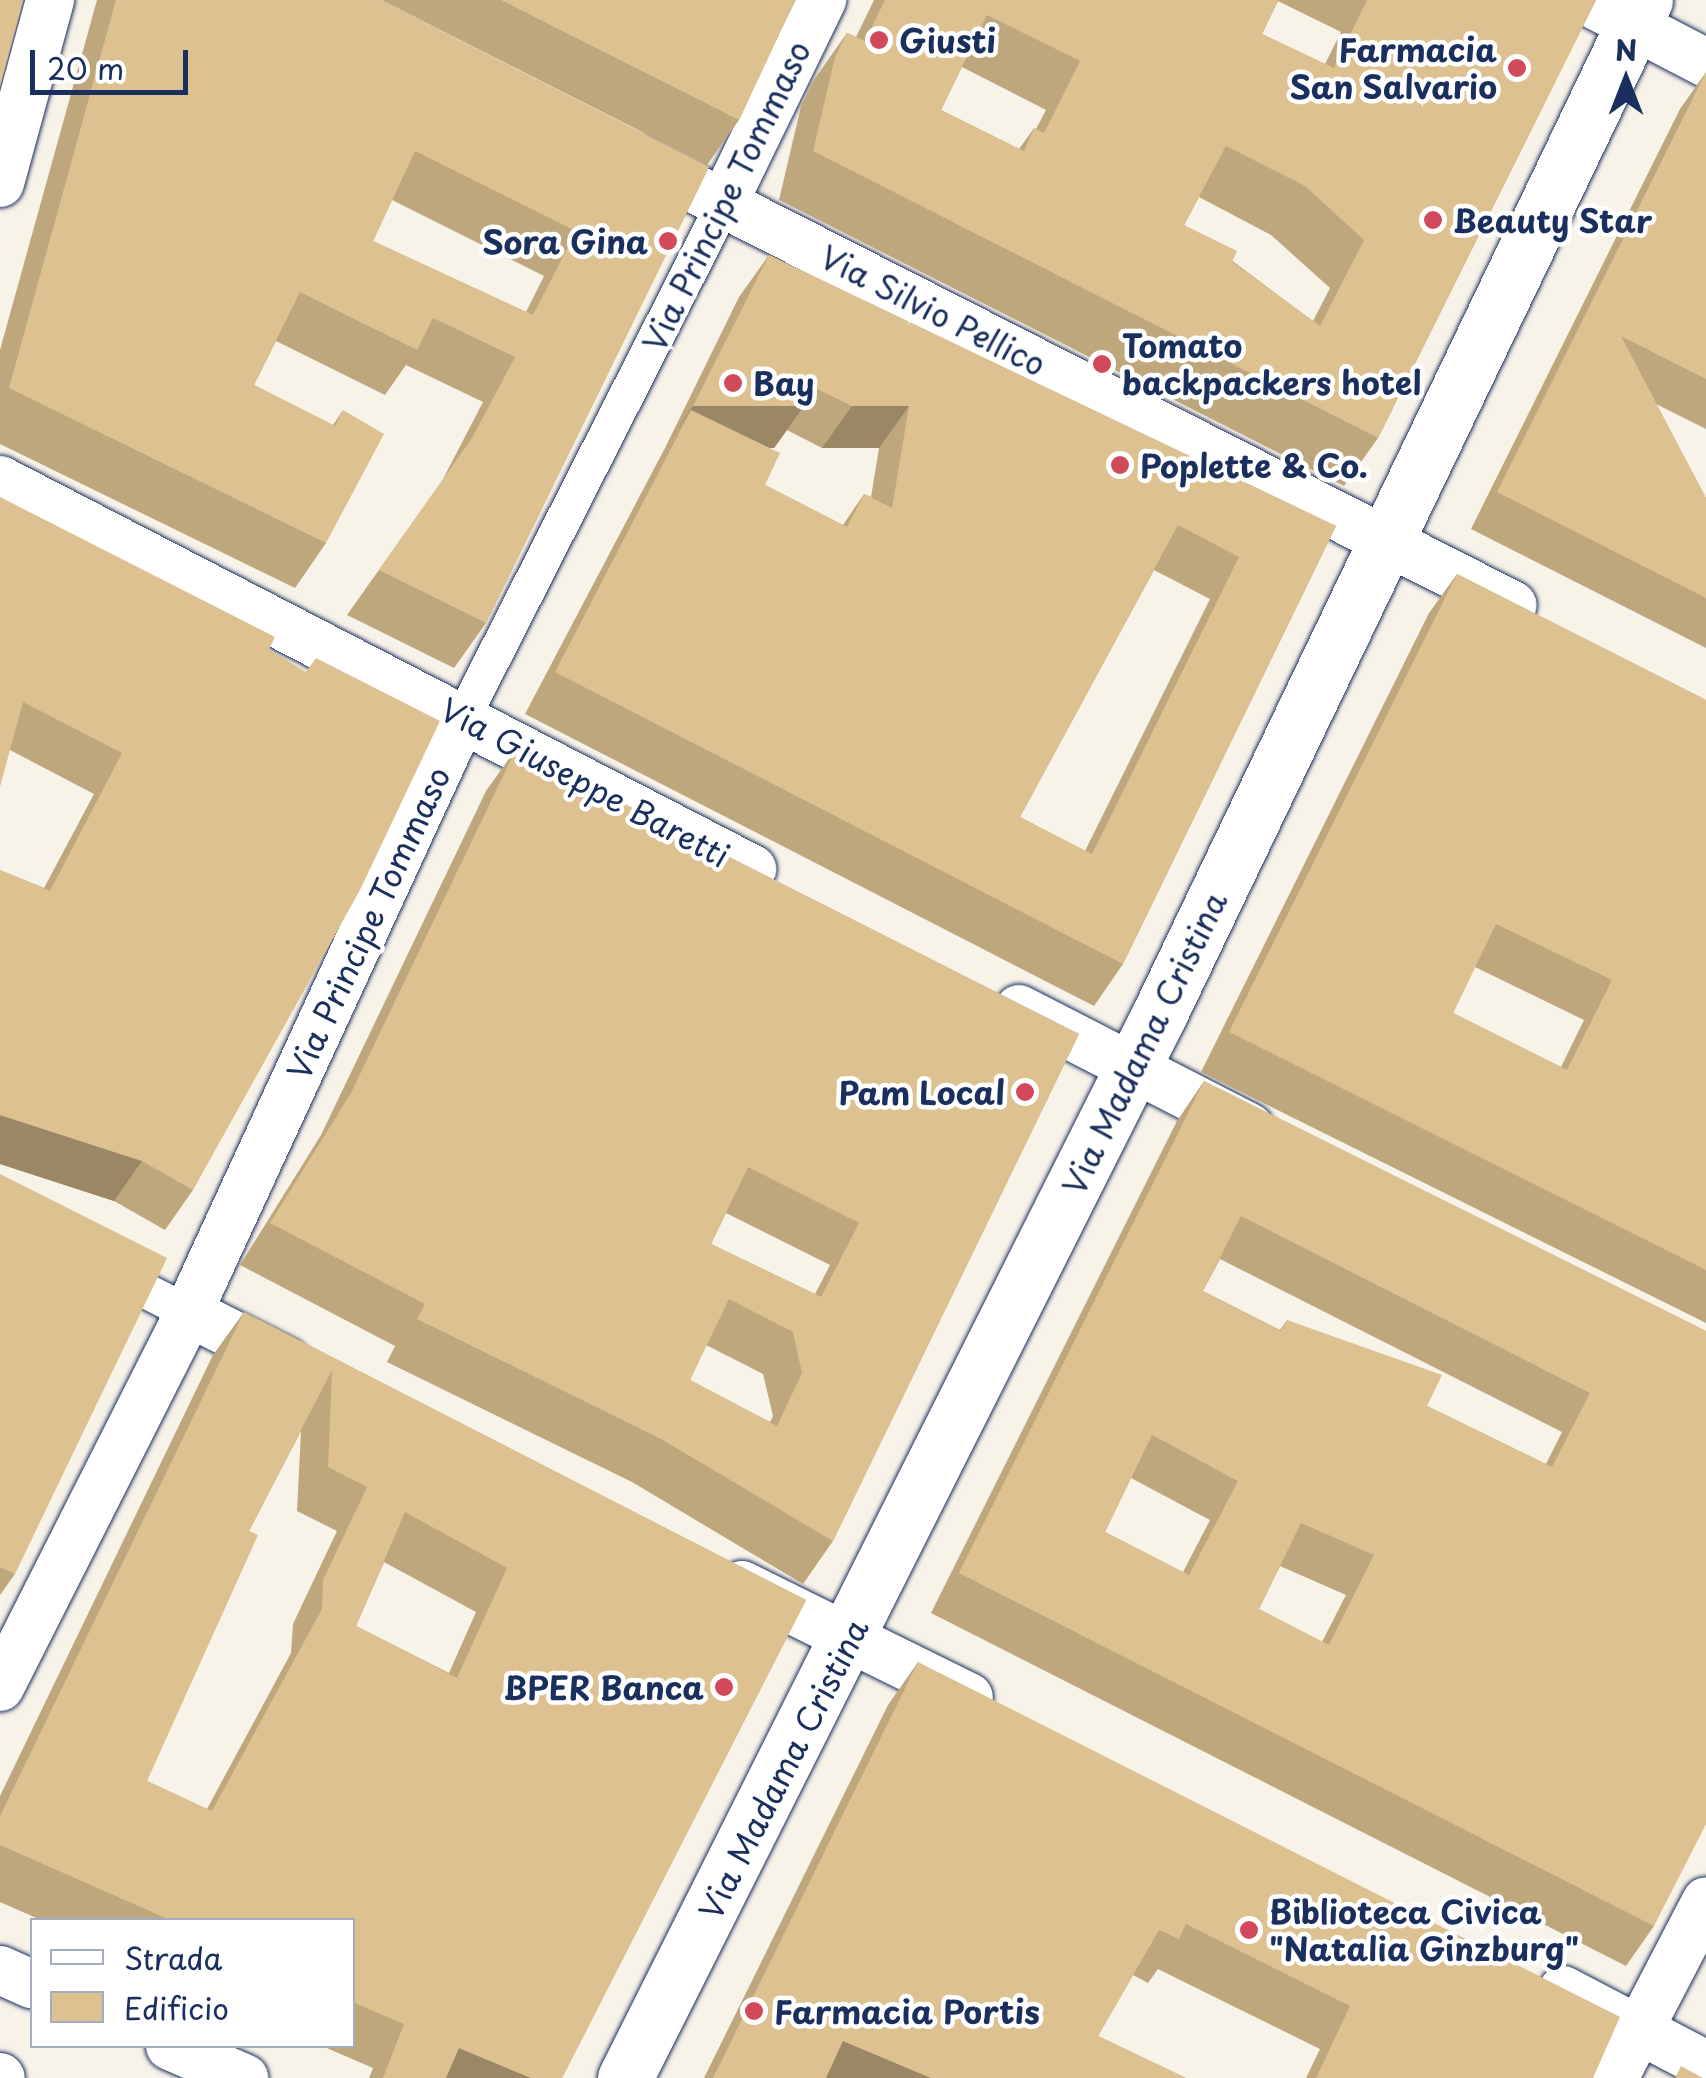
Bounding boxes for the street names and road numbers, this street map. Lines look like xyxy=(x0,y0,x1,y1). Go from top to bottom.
street label: Via Principe Tommaso xyxy=(634,35,818,357)
street label: Via Silvio Pellico xyxy=(814,236,1052,384)
street label: Via Giuseppe Baretti xyxy=(433,689,737,875)
street label: Via Principe Tommaso xyxy=(279,761,457,1085)
street label: Via Madama Cristina xyxy=(1054,886,1234,1200)
street label: Via Madama Cristina xyxy=(691,1613,875,1925)

